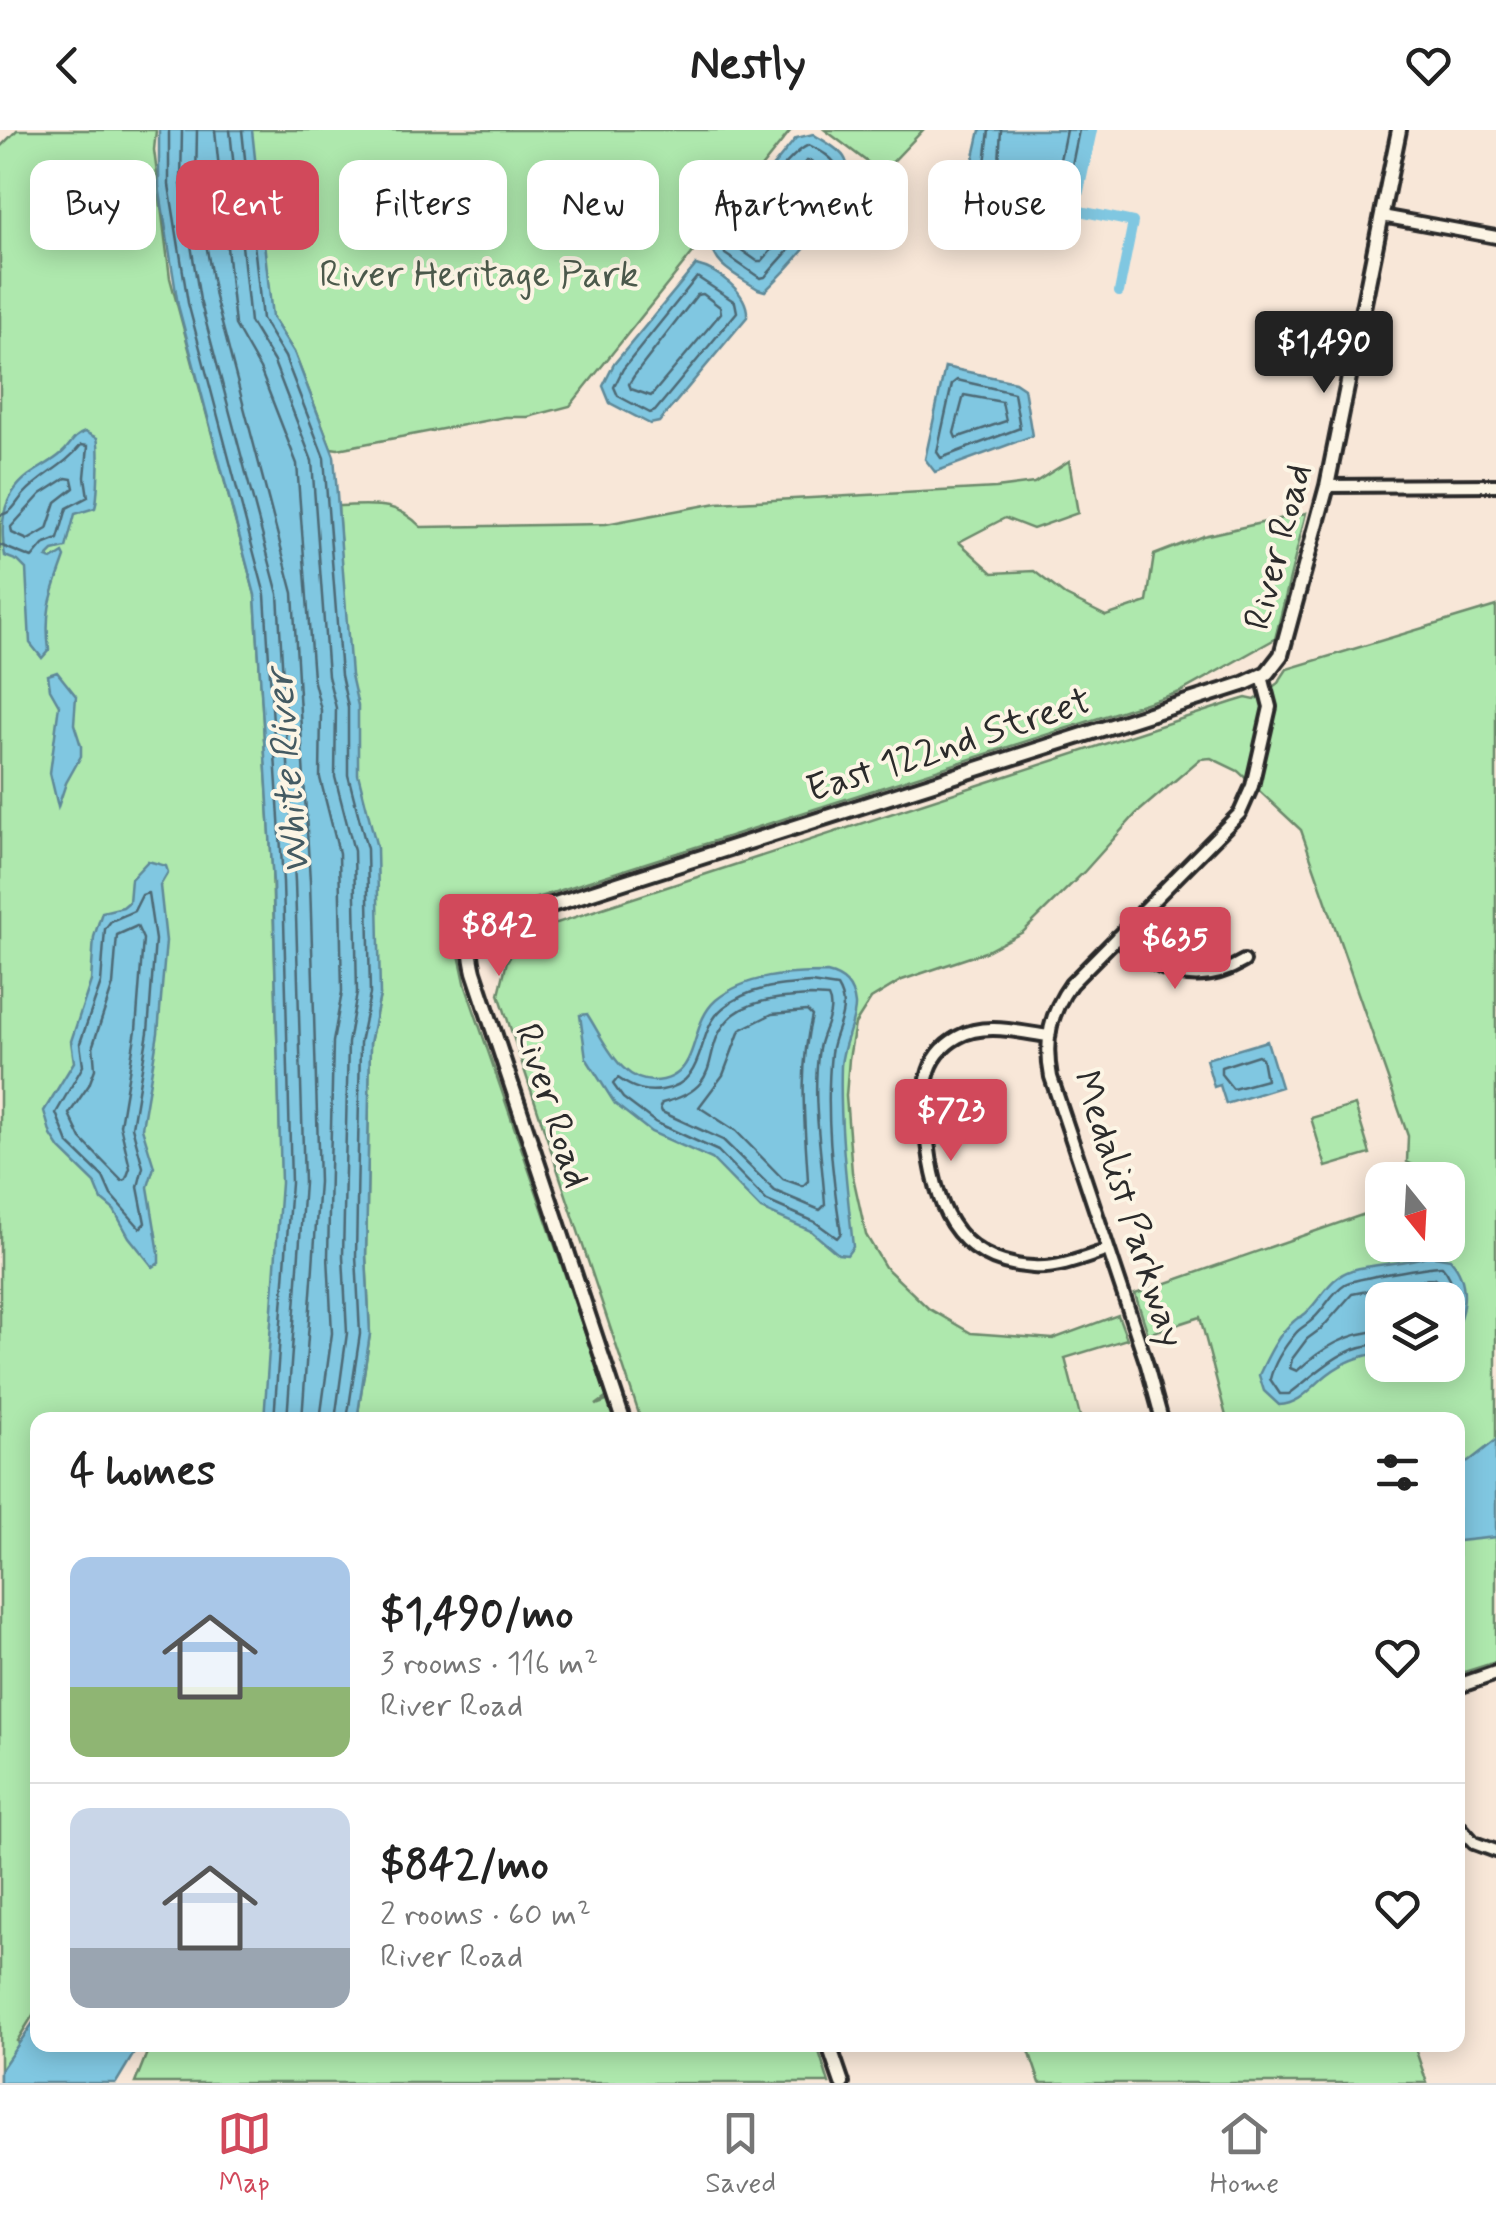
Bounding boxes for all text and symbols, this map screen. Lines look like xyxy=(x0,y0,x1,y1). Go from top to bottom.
text: Nestly xyxy=(690,36,806,95)
icon: back xyxy=(40,38,95,93)
icon: heart xyxy=(1401,38,1456,93)
chip: Buy xyxy=(30,160,156,250)
chip: Rent xyxy=(176,160,319,250)
chip: Filters xyxy=(339,160,507,250)
chip: New xyxy=(527,160,659,250)
chip: Apartment xyxy=(679,160,908,250)
chip: House xyxy=(928,160,1081,250)
park label: River Heritage Park xyxy=(319,251,639,300)
pin: $1,490 xyxy=(1243,311,1405,396)
text: $1,490 xyxy=(1277,322,1371,364)
street label: River Road xyxy=(1233,459,1325,635)
water label: White River xyxy=(254,662,324,877)
street label: East 122nd Street xyxy=(801,677,1097,815)
pin: $842 xyxy=(440,894,558,979)
text: $842 xyxy=(461,905,537,947)
pin: $635 xyxy=(1116,907,1234,992)
text: $635 xyxy=(1142,918,1208,960)
street label: River Road xyxy=(501,1018,601,1194)
street label: Medalist Parkway xyxy=(1060,1064,1196,1354)
pin: $723 xyxy=(892,1079,1010,1164)
text: $723 xyxy=(917,1090,985,1132)
north arrow xyxy=(1365,1162,1465,1262)
map controls xyxy=(1365,1162,1465,1382)
button: layers xyxy=(1365,1282,1465,1382)
text: 4 homes xyxy=(70,1445,216,1500)
icon: filters xyxy=(1370,1445,1425,1500)
text: $1,490/mo xyxy=(380,1588,573,1643)
icon: home xyxy=(150,1597,270,1717)
icon: heart xyxy=(1370,1630,1425,1685)
text: 3 rooms · 116 m² xyxy=(380,1643,598,1685)
text: River Road xyxy=(380,1685,523,1727)
text: $842/mo xyxy=(380,1839,549,1894)
icon: home xyxy=(150,1848,270,1968)
icon: heart xyxy=(1370,1881,1425,1936)
text: 2 rooms · 60 m² xyxy=(380,1894,591,1936)
text: River Road xyxy=(380,1936,523,1978)
tab: Map xyxy=(217,2106,272,2203)
tab: Saved xyxy=(705,2106,776,2203)
tab: Home xyxy=(1210,2106,1279,2203)

